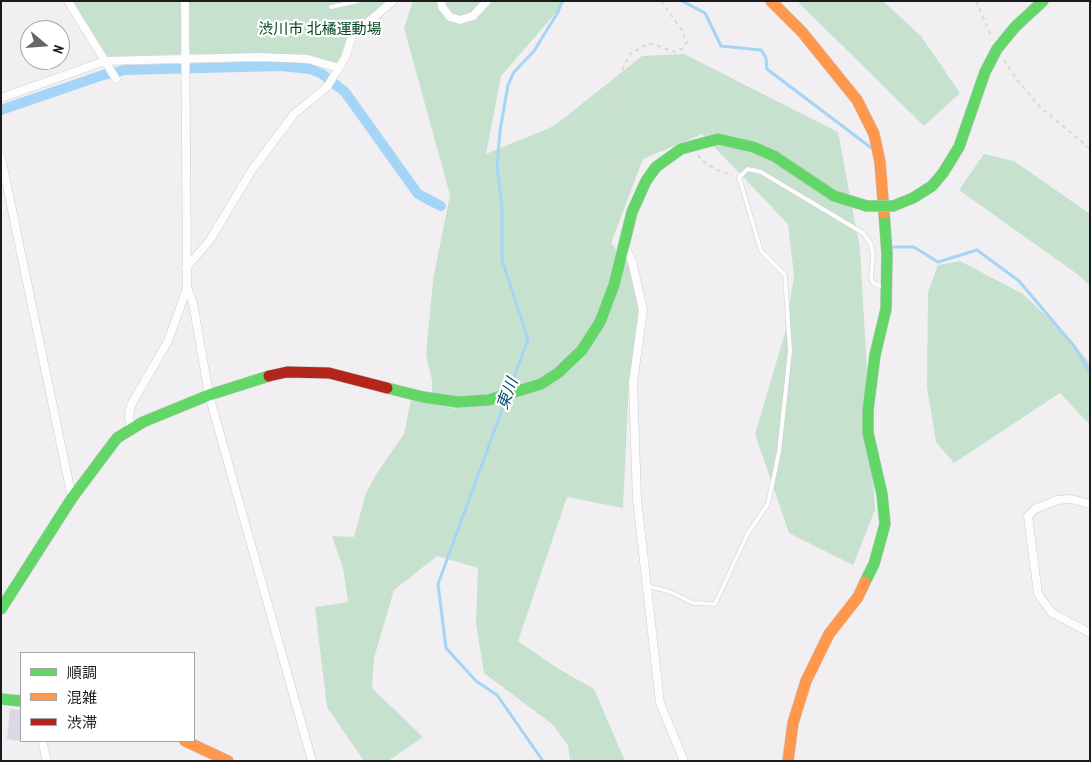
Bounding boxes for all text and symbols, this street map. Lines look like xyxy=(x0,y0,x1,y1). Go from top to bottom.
north arrow xyxy=(20,20,70,70)
park label: 渋川市 北橘運動場 xyxy=(258,21,382,39)
text: N xyxy=(49,43,68,56)
water label: 東川 xyxy=(494,376,522,412)
legend xyxy=(20,652,195,742)
text: 順調 xyxy=(67,663,97,682)
text: 混雑 xyxy=(67,688,97,707)
text: 渋滞 xyxy=(67,713,97,732)

